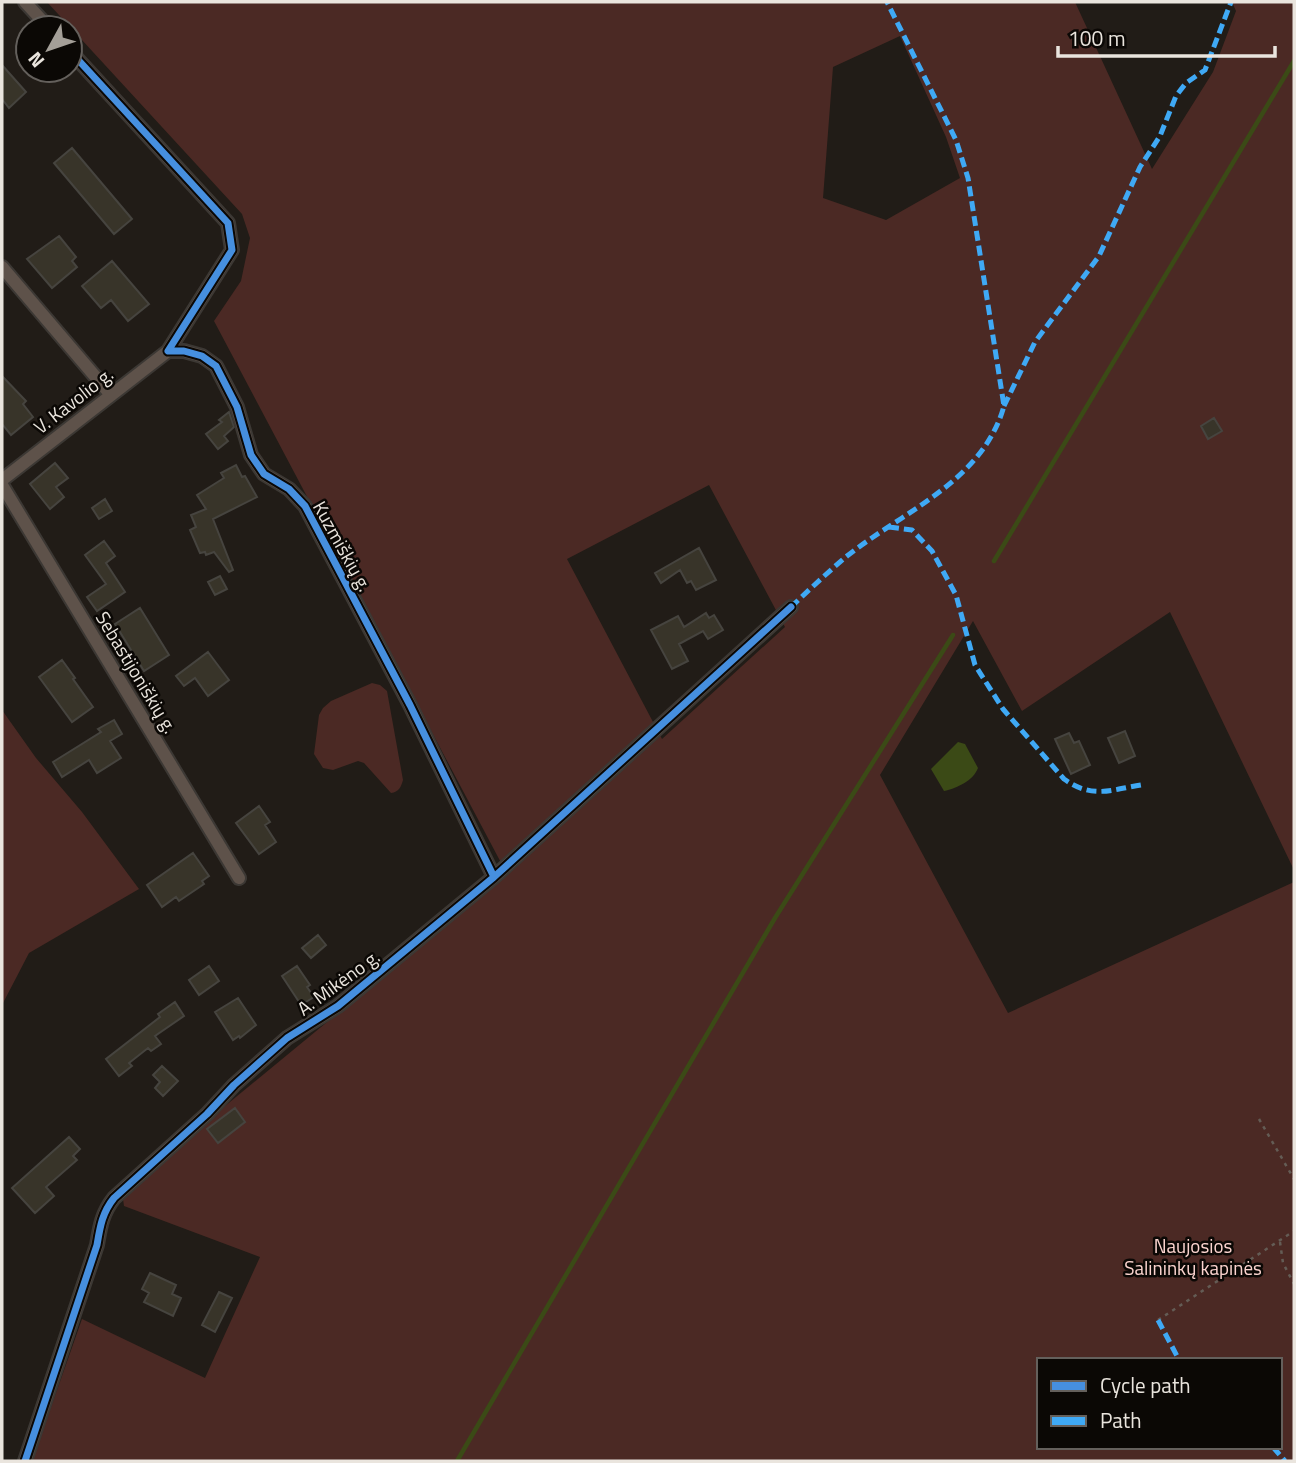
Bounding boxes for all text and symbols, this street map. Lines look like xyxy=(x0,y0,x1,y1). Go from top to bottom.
north arrow xyxy=(14,14,84,84)
scale bar xyxy=(1058,14,1275,58)
text: 100 m xyxy=(1068,22,1125,54)
text: N xyxy=(20,46,51,75)
street label: V. Kavolio g. xyxy=(27,360,119,440)
street label: Kuzmiškių g. xyxy=(306,495,380,597)
street label: Sebastijoniškių g. xyxy=(89,605,185,739)
street label: A. Mikėno g. xyxy=(290,942,386,1022)
park label: Naujosios Salininkų kapinės xyxy=(1124,1231,1262,1282)
legend xyxy=(1037,1358,1282,1449)
text: Cycle path xyxy=(1100,1369,1191,1401)
text: Path xyxy=(1100,1404,1142,1436)

